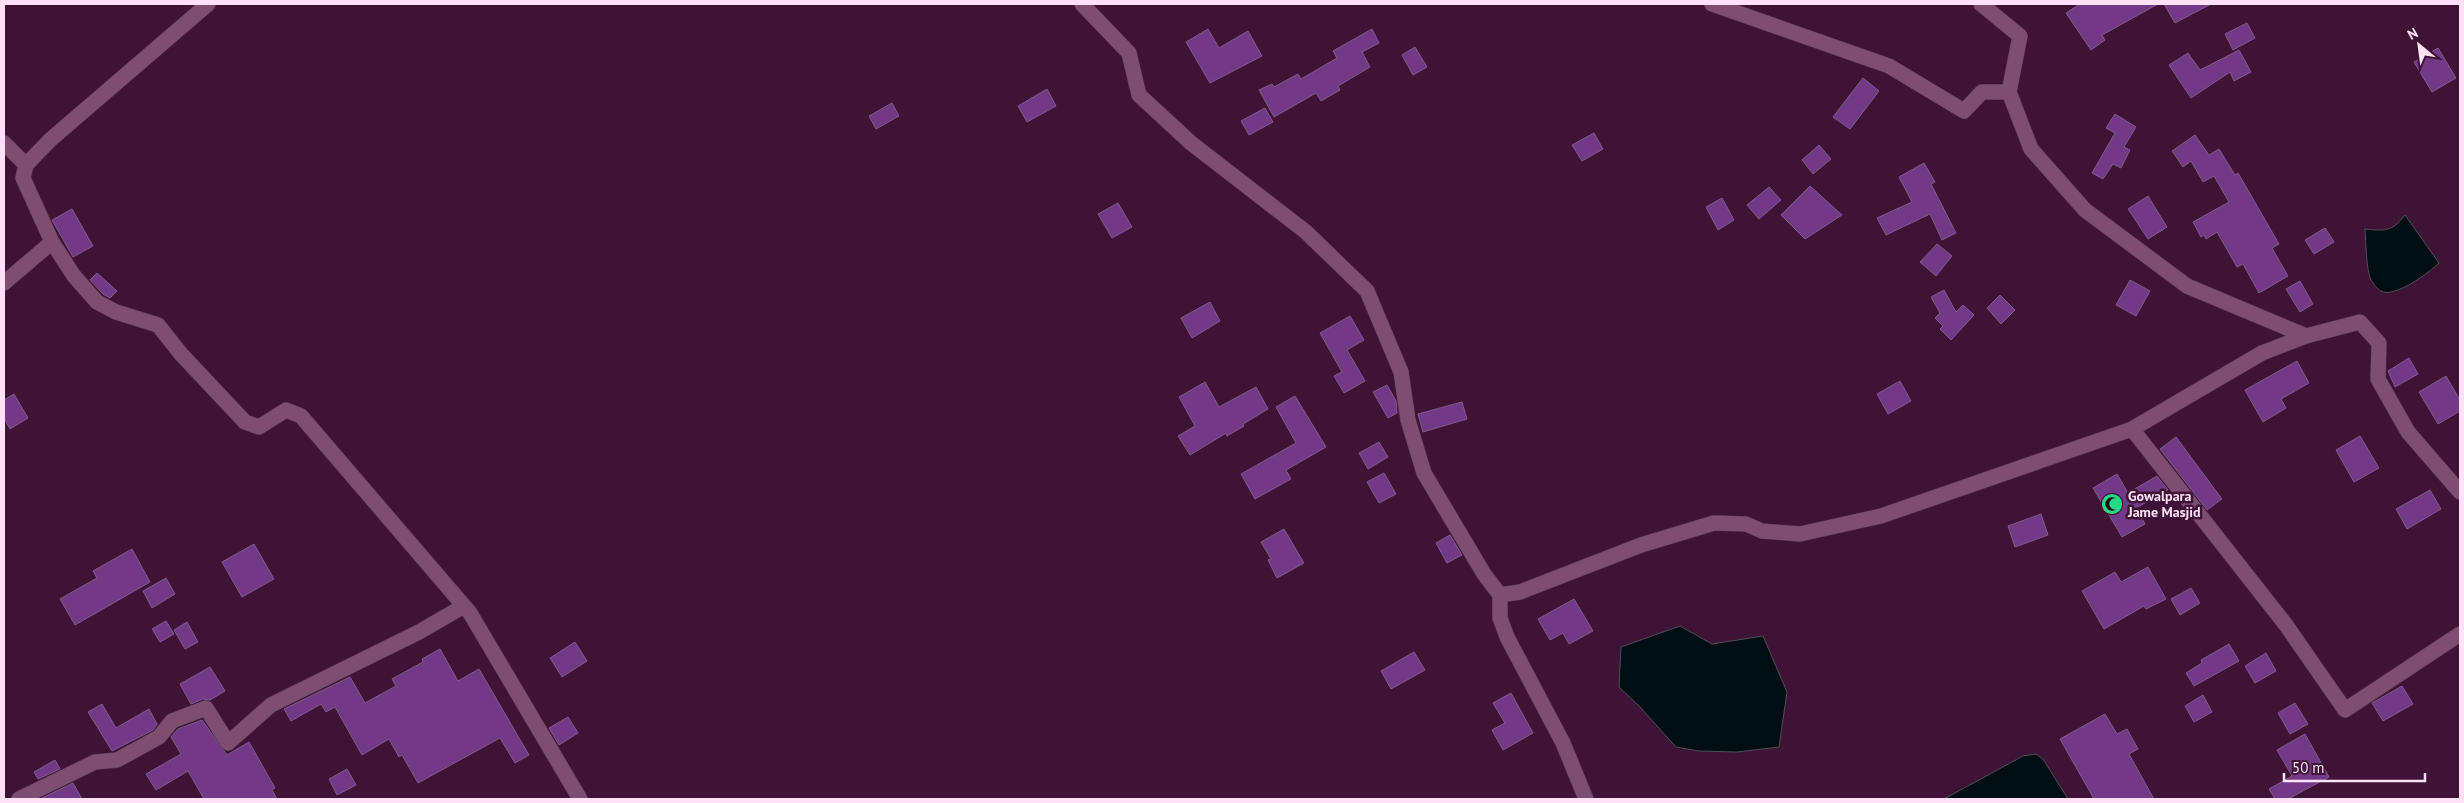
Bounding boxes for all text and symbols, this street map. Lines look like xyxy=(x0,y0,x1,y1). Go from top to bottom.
north arrow xyxy=(2394,20,2444,70)
text: N xyxy=(2404,24,2421,44)
place label: Gowalpara Jame Masjid xyxy=(2127,487,2201,521)
mosque icon: Gowalpara Jame Masjid xyxy=(2100,492,2124,516)
scale bar xyxy=(2284,750,2425,782)
text: 50 m xyxy=(2292,758,2325,777)

